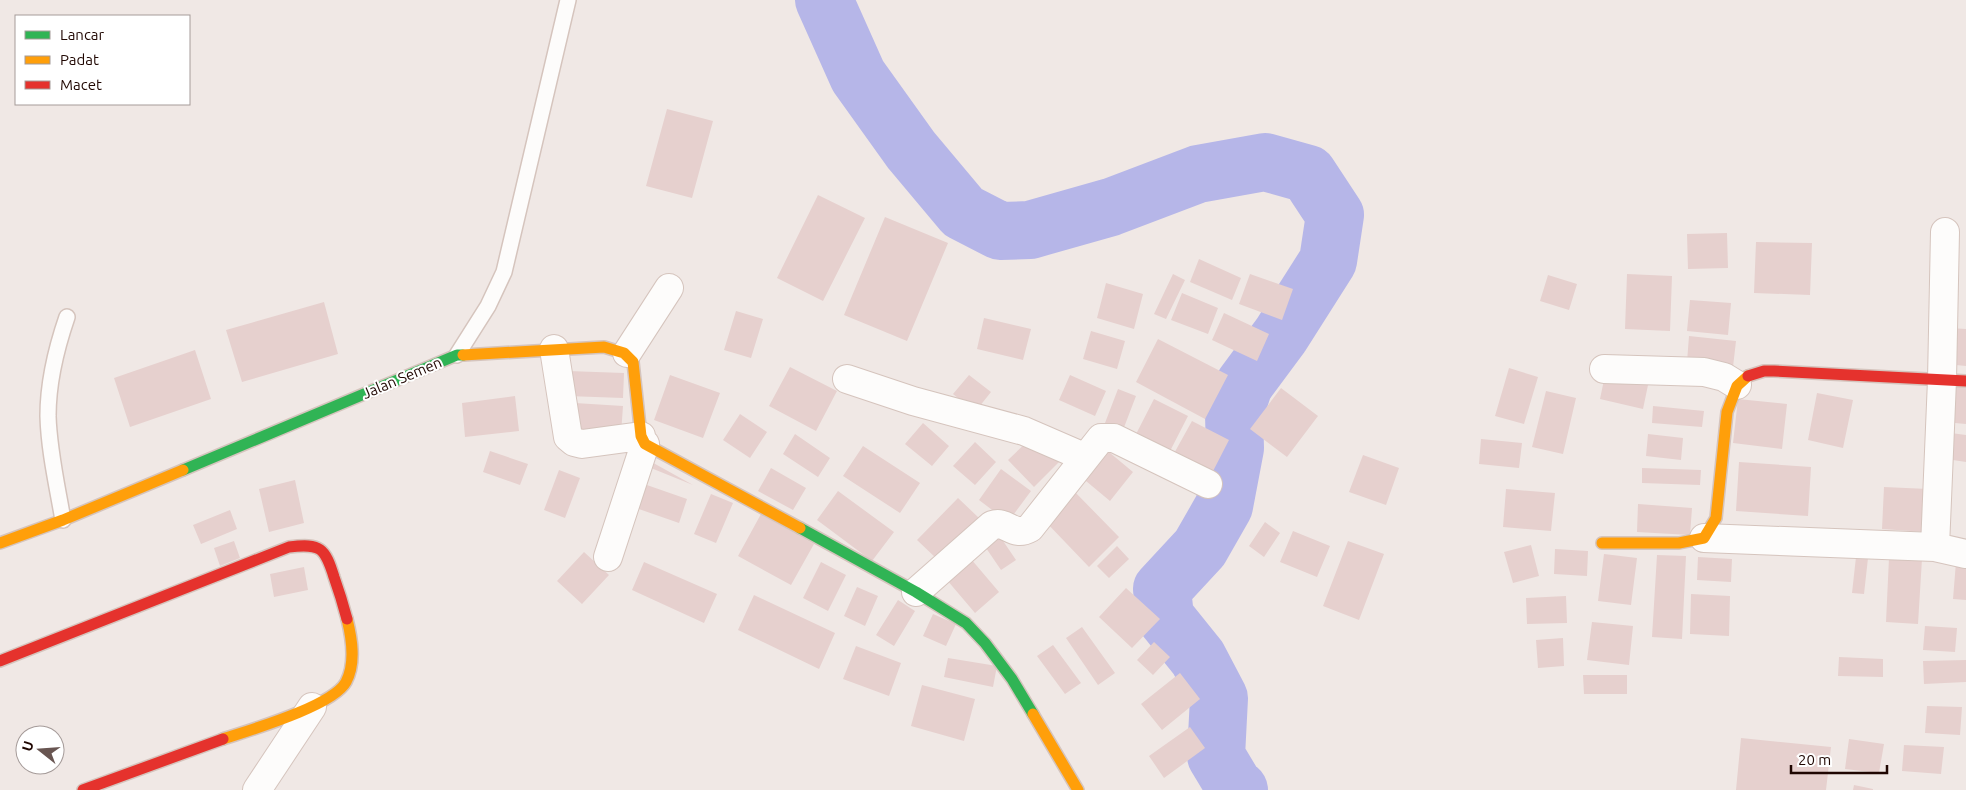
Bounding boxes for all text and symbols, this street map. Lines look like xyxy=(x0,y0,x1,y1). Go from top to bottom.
legend xyxy=(15,15,190,105)
text: Lancar xyxy=(60,26,105,43)
text: Padat xyxy=(60,51,99,68)
text: Macet xyxy=(60,76,102,93)
street label: Jalan Semen xyxy=(359,353,444,402)
north arrow xyxy=(15,725,65,775)
text: U xyxy=(18,739,37,753)
scale bar xyxy=(1791,742,1887,774)
text: 20 m xyxy=(1798,751,1831,768)

